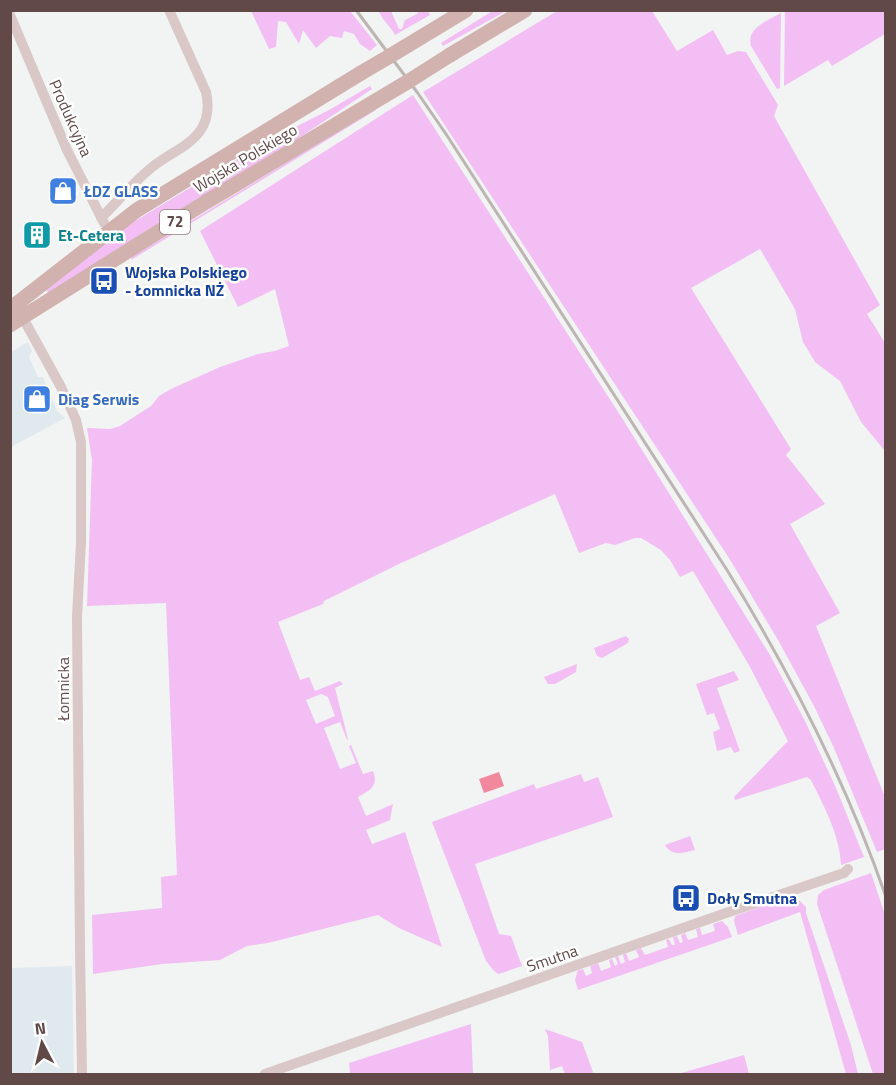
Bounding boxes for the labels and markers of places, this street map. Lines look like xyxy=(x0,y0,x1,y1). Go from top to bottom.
shop icon: ŁDZ GLASS xyxy=(47,175,79,207)
place label: ŁDZ GLASS xyxy=(83,179,158,203)
building icon: Et-Cetera xyxy=(21,219,53,251)
place label: Et-Cetera xyxy=(58,223,124,247)
place label: Wojska Polskiego - Łomnicka NŻ xyxy=(125,260,247,302)
bus stop icon: Wojska Polskiego - Łomnicka NŻ xyxy=(88,265,120,297)
shop icon: Diag Serwis xyxy=(21,383,53,415)
place label: Diag Serwis xyxy=(58,387,139,411)
bus stop icon: Doły Smutna xyxy=(670,882,702,914)
place label: Doły Smutna xyxy=(707,886,797,910)

